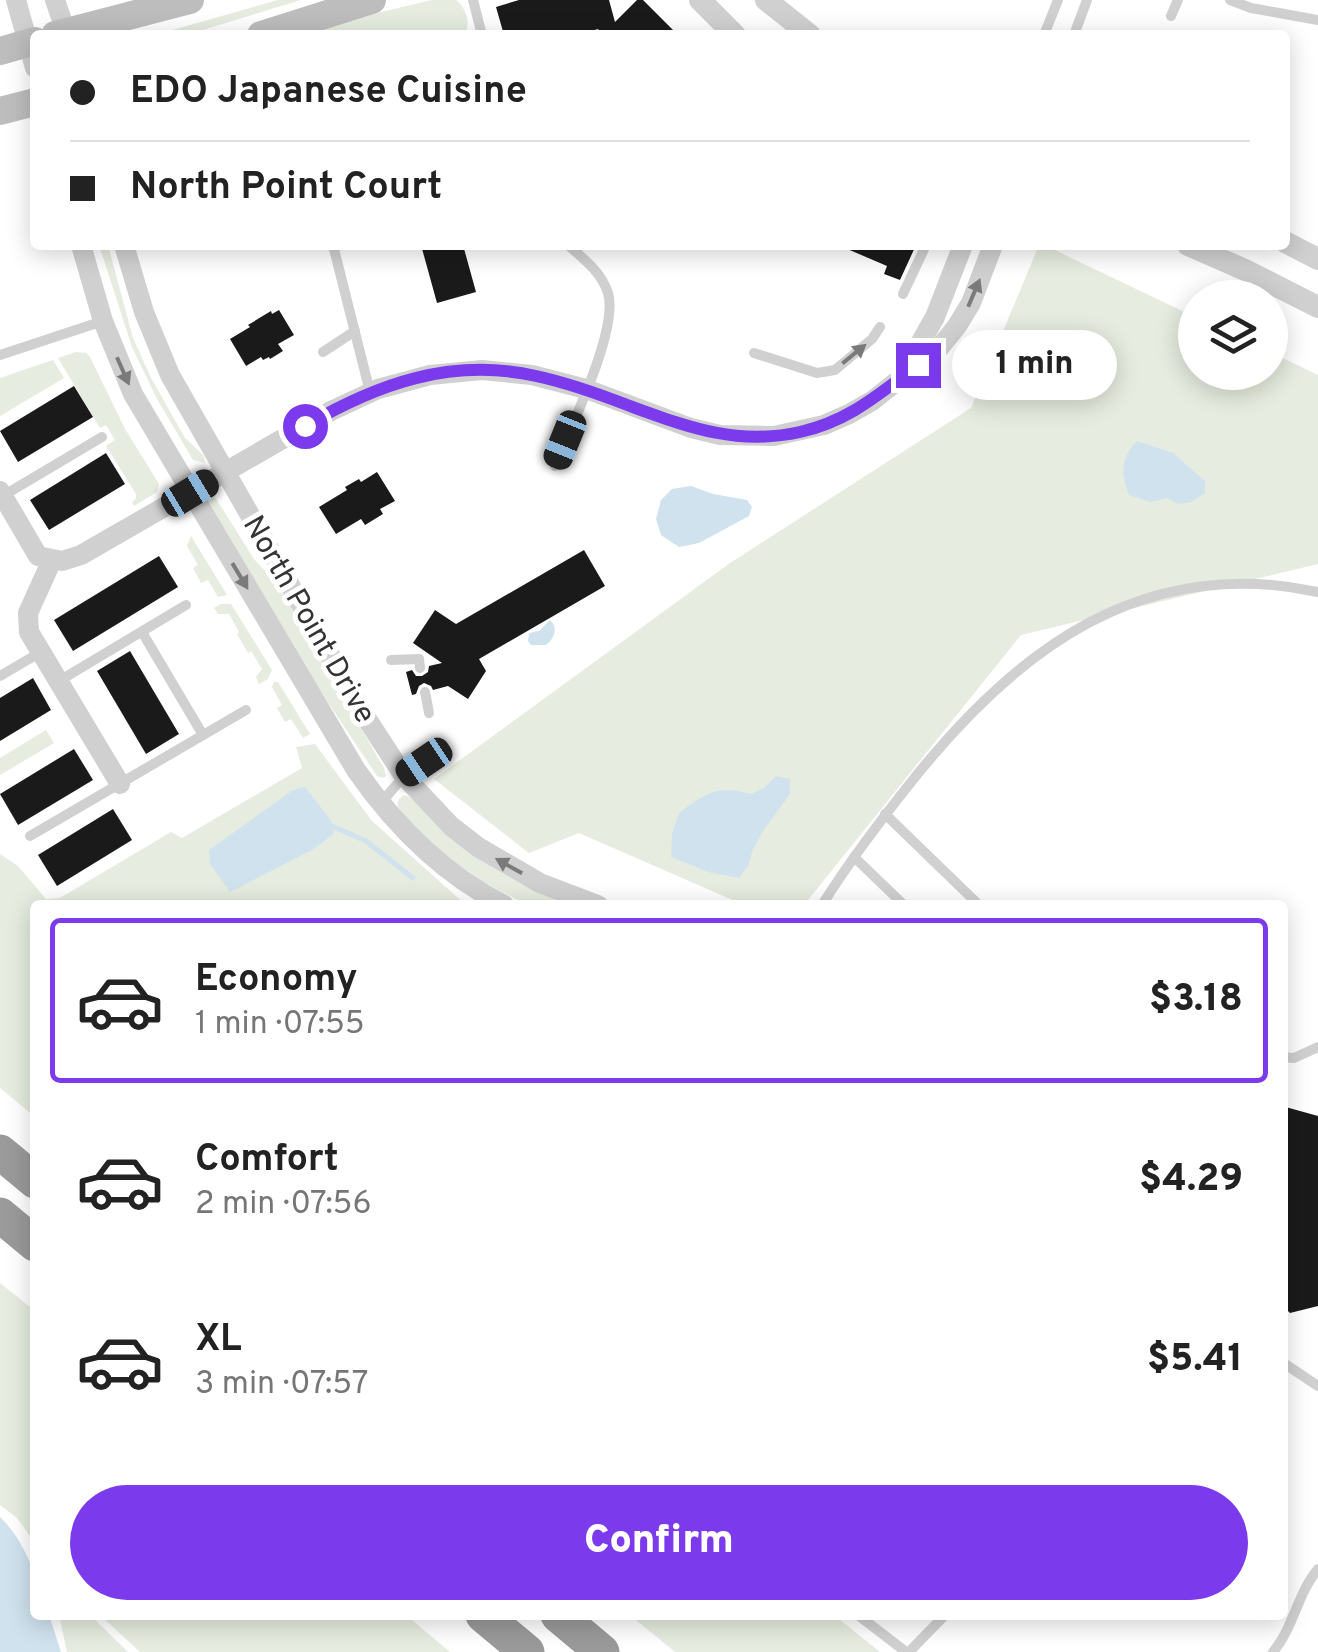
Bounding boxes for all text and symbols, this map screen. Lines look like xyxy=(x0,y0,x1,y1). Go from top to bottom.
text: EDO Japanese Cuisine xyxy=(130,68,527,117)
text: North Point Court xyxy=(130,164,442,213)
one-way arrow xyxy=(966,278,982,308)
map controls xyxy=(1178,280,1288,390)
button: layers xyxy=(1178,280,1288,390)
callout: 1 min xyxy=(953,330,1118,400)
route end xyxy=(896,343,941,388)
one-way arrow xyxy=(841,344,866,365)
text: 1 min xyxy=(995,345,1074,385)
one-way arrow xyxy=(115,356,131,386)
route start xyxy=(283,404,328,449)
car xyxy=(540,407,590,473)
car xyxy=(157,465,223,521)
street label: North Point Drive xyxy=(233,510,382,731)
one-way arrow xyxy=(231,562,248,590)
car xyxy=(391,733,457,791)
one-way arrow xyxy=(494,858,523,875)
icon: car xyxy=(75,956,165,1046)
text: Economy xyxy=(195,956,357,1005)
text: $3.18 xyxy=(1149,976,1243,1025)
text: 1 min · 07:55 xyxy=(195,1005,365,1045)
icon: car xyxy=(75,1136,165,1226)
text: Comfort xyxy=(195,1136,339,1185)
text: $4.29 xyxy=(1139,1156,1243,1205)
text: 2 min · 07:56 xyxy=(195,1185,372,1225)
icon: car xyxy=(75,1316,165,1406)
text: XL xyxy=(195,1316,242,1365)
text: $5.41 xyxy=(1147,1336,1243,1385)
text: 3 min · 07:57 xyxy=(195,1365,369,1405)
button: Confirm xyxy=(70,1485,1248,1600)

